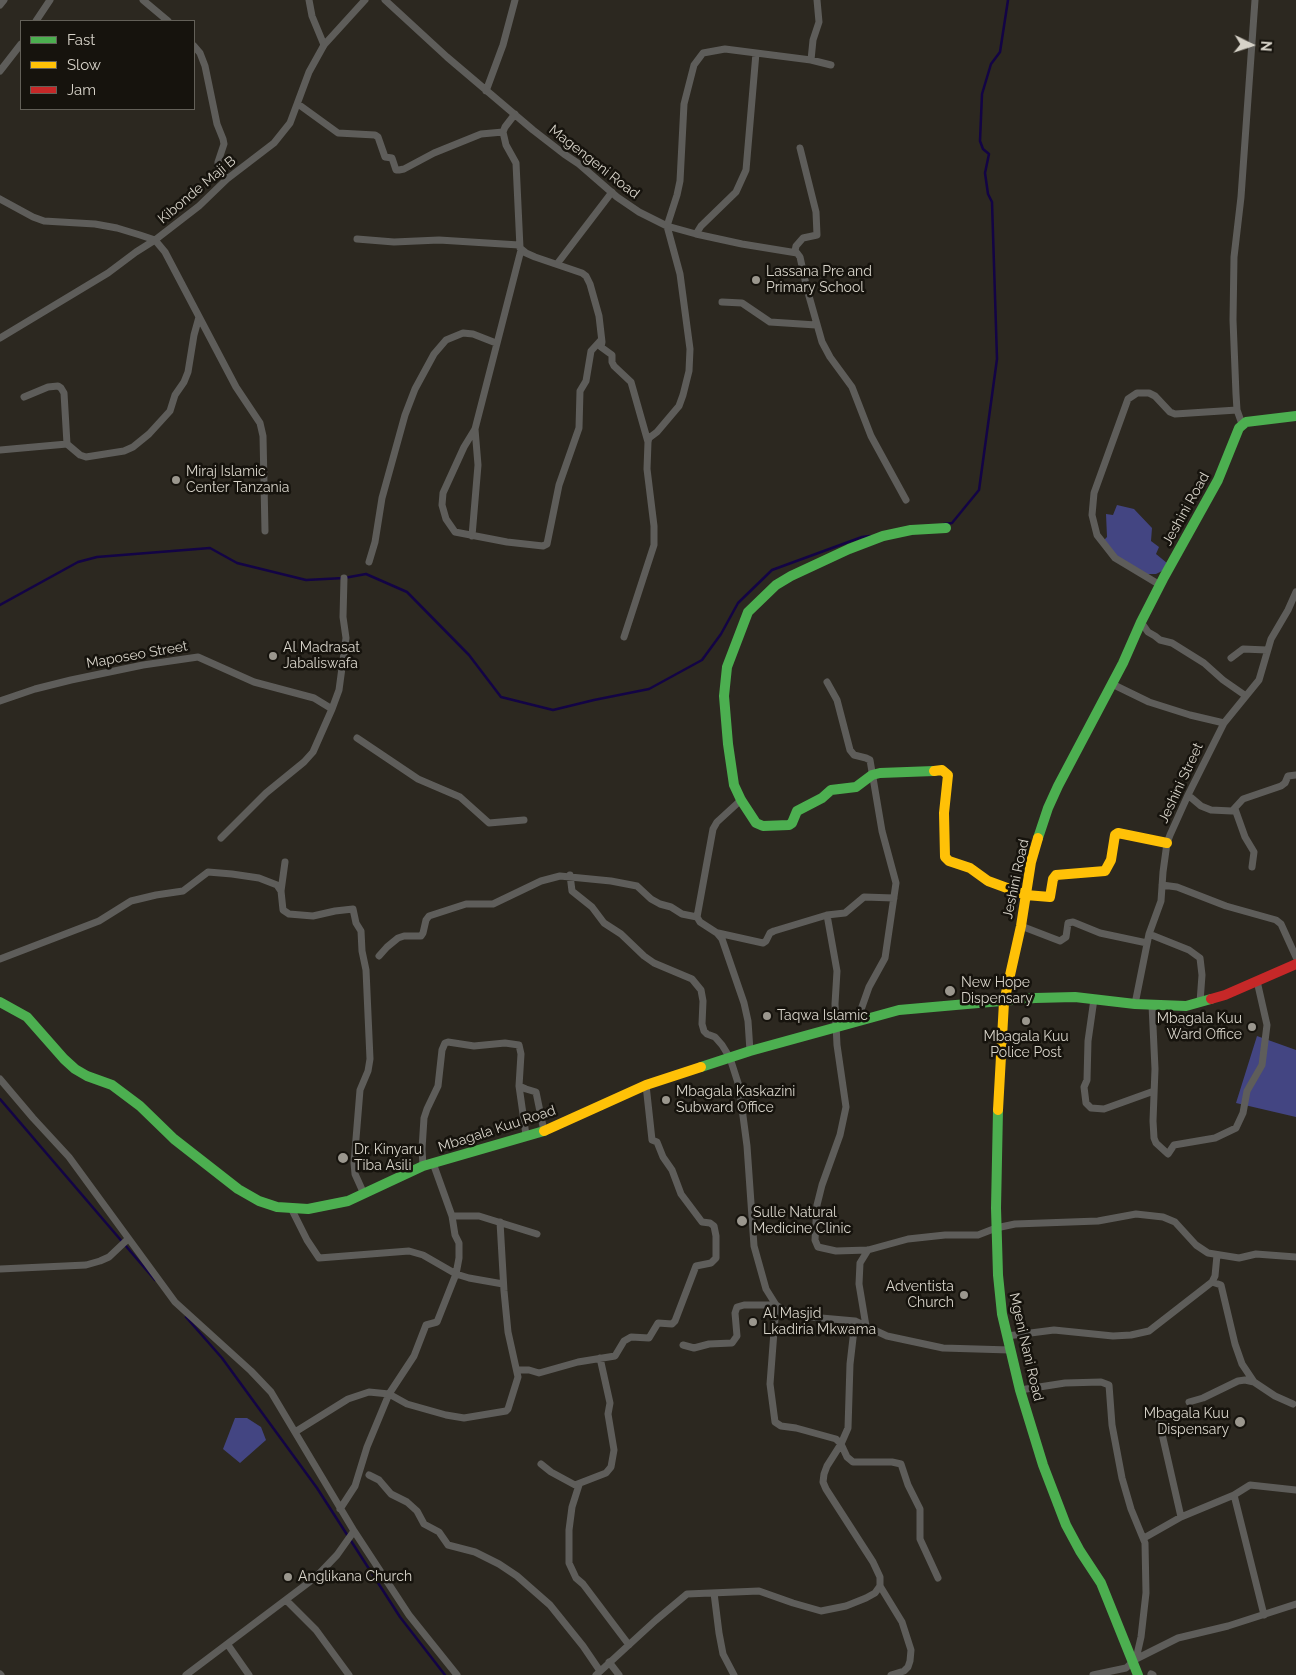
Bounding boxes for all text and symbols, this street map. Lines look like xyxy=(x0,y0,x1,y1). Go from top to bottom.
legend xyxy=(20,20,195,110)
north arrow xyxy=(1226,20,1276,70)
text: Fast xyxy=(67,31,95,49)
text: N xyxy=(1258,40,1274,52)
text: Slow xyxy=(67,56,101,74)
text: Jam xyxy=(67,81,96,99)
street label: Magengeni Road xyxy=(545,121,643,203)
street label: Kibonde Maji B xyxy=(155,153,239,227)
place label: Lassana Pre and Primary School xyxy=(766,264,872,296)
marker: Lassana Pre and Primary School xyxy=(750,274,762,286)
place label: Miraj Islamic Center Tanzania xyxy=(186,464,289,497)
street label: Jeshini Road xyxy=(1159,469,1213,549)
marker: Miraj Islamic Center Tanzania xyxy=(170,474,182,486)
street label: Maposeo Street xyxy=(85,638,189,672)
place label: Al Madrasat Jabaliswafa xyxy=(283,640,360,672)
marker: Al Madrasat Jabaliswafa xyxy=(267,650,279,662)
street label: Jeshini Street xyxy=(1155,740,1207,826)
street label: Jeshini Road xyxy=(999,838,1033,920)
place label: New Hope Dispensary xyxy=(961,975,1033,1008)
marker: New Hope Dispensary xyxy=(943,984,957,998)
place label: Taqwa Islamic xyxy=(777,1008,868,1024)
marker: Taqwa Islamic xyxy=(761,1010,773,1022)
place label: Mbagala Kuu Ward Office xyxy=(1157,1011,1242,1044)
marker: Mbagala Kuu Police Post xyxy=(1020,1015,1032,1027)
marker: Mbagala Kuu Ward Office xyxy=(1246,1021,1258,1033)
place label: Mbagala Kuu Police Post xyxy=(983,1029,1069,1062)
place label: Mbagala Kaskazini Subward Office xyxy=(676,1084,795,1116)
marker: Mbagala Kaskazini Subward Office xyxy=(660,1094,672,1106)
street label: Mbagala Kuu Road xyxy=(436,1102,558,1156)
place label: Dr. Kinyaru Tiba Asili xyxy=(354,1142,422,1174)
marker: Dr. Kinyaru Tiba Asili xyxy=(336,1151,350,1165)
place label: Sulle Natural Medicine Clinic xyxy=(753,1205,851,1238)
marker: Sulle Natural Medicine Clinic xyxy=(735,1214,749,1228)
place label: Adventista Church xyxy=(886,1279,954,1311)
marker: Adventista Church xyxy=(958,1289,970,1301)
street label: Mgeni Nani Road xyxy=(1005,1291,1047,1403)
place label: Al Masjid Lkadiria Mkwama xyxy=(763,1306,876,1338)
marker: Al Masjid Lkadiria Mkwama xyxy=(747,1316,759,1328)
place label: Mbagala Kuu Dispensary xyxy=(1144,1406,1229,1438)
marker: Mbagala Kuu Dispensary xyxy=(1233,1415,1247,1429)
place label: Anglikana Church xyxy=(298,1569,412,1585)
marker: Anglikana Church xyxy=(282,1571,294,1583)

